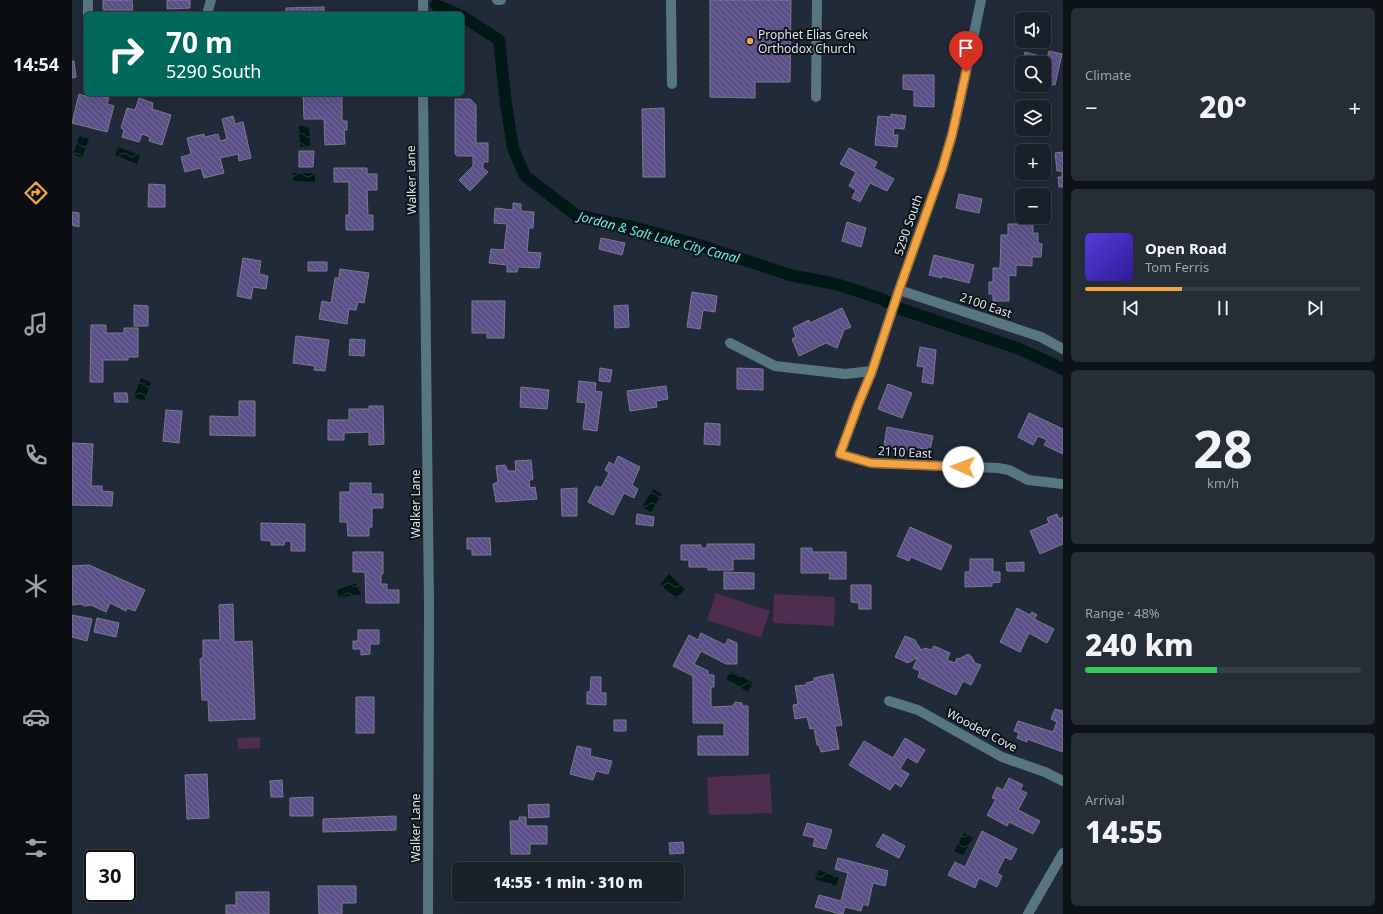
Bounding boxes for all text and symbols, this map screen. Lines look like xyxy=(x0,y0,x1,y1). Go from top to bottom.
map controls xyxy=(1015,12,1051,224)
button: sound xyxy=(1015,12,1051,48)
text: 70 m xyxy=(166,23,233,61)
place label: Prophet Elias Greek Orthodox Church xyxy=(758,26,869,57)
icon: right xyxy=(100,28,152,80)
pin xyxy=(949,31,983,72)
marker: Prophet Elias Greek Orthodox Church xyxy=(745,36,755,46)
icon: arrive xyxy=(955,37,977,59)
text: 14:54 xyxy=(13,52,59,76)
button: search xyxy=(1015,56,1051,92)
text: 5290 South xyxy=(166,59,261,83)
text: Climate xyxy=(1085,66,1131,84)
text: 20° xyxy=(1199,86,1247,127)
text: − xyxy=(1085,92,1098,122)
text: + xyxy=(1348,92,1361,122)
button: layers xyxy=(1015,100,1051,136)
button: + xyxy=(1015,144,1051,180)
street label: Walker Lane xyxy=(402,145,420,215)
icon: directions xyxy=(22,179,50,207)
button: − xyxy=(1015,188,1051,224)
street label: 5290 South xyxy=(890,192,926,258)
water label: Jordan & Salt Lake City Canal xyxy=(573,206,742,267)
text: Open Road xyxy=(1145,238,1227,258)
text: Tom Ferris xyxy=(1145,258,1209,276)
street label: 2100 East xyxy=(958,288,1015,322)
icon: previous xyxy=(1120,297,1142,319)
icon: pause xyxy=(1212,297,1234,319)
icon: next xyxy=(1304,297,1326,319)
icon: music xyxy=(22,310,50,338)
text: 28 xyxy=(1193,412,1253,483)
icon: phone xyxy=(22,441,50,469)
street label: 2110 East xyxy=(878,442,933,462)
position arrow xyxy=(942,446,984,488)
street label: Walker Lane xyxy=(407,469,424,539)
text: km/h xyxy=(1207,474,1239,492)
icon: climate xyxy=(22,572,50,600)
text: Range · 48% xyxy=(1085,604,1160,622)
text: 240 km xyxy=(1085,624,1194,665)
icon: car xyxy=(22,703,50,731)
street label: Wooded Cove xyxy=(944,704,1020,756)
text: Arrival xyxy=(1085,791,1125,809)
street label: Walker Lane xyxy=(407,793,424,863)
text: 14:55 xyxy=(1085,811,1163,852)
icon: filters xyxy=(22,834,50,862)
speed limit sign: 30 xyxy=(84,850,136,902)
text: 14:55 · 1 min · 310 m xyxy=(493,872,643,892)

